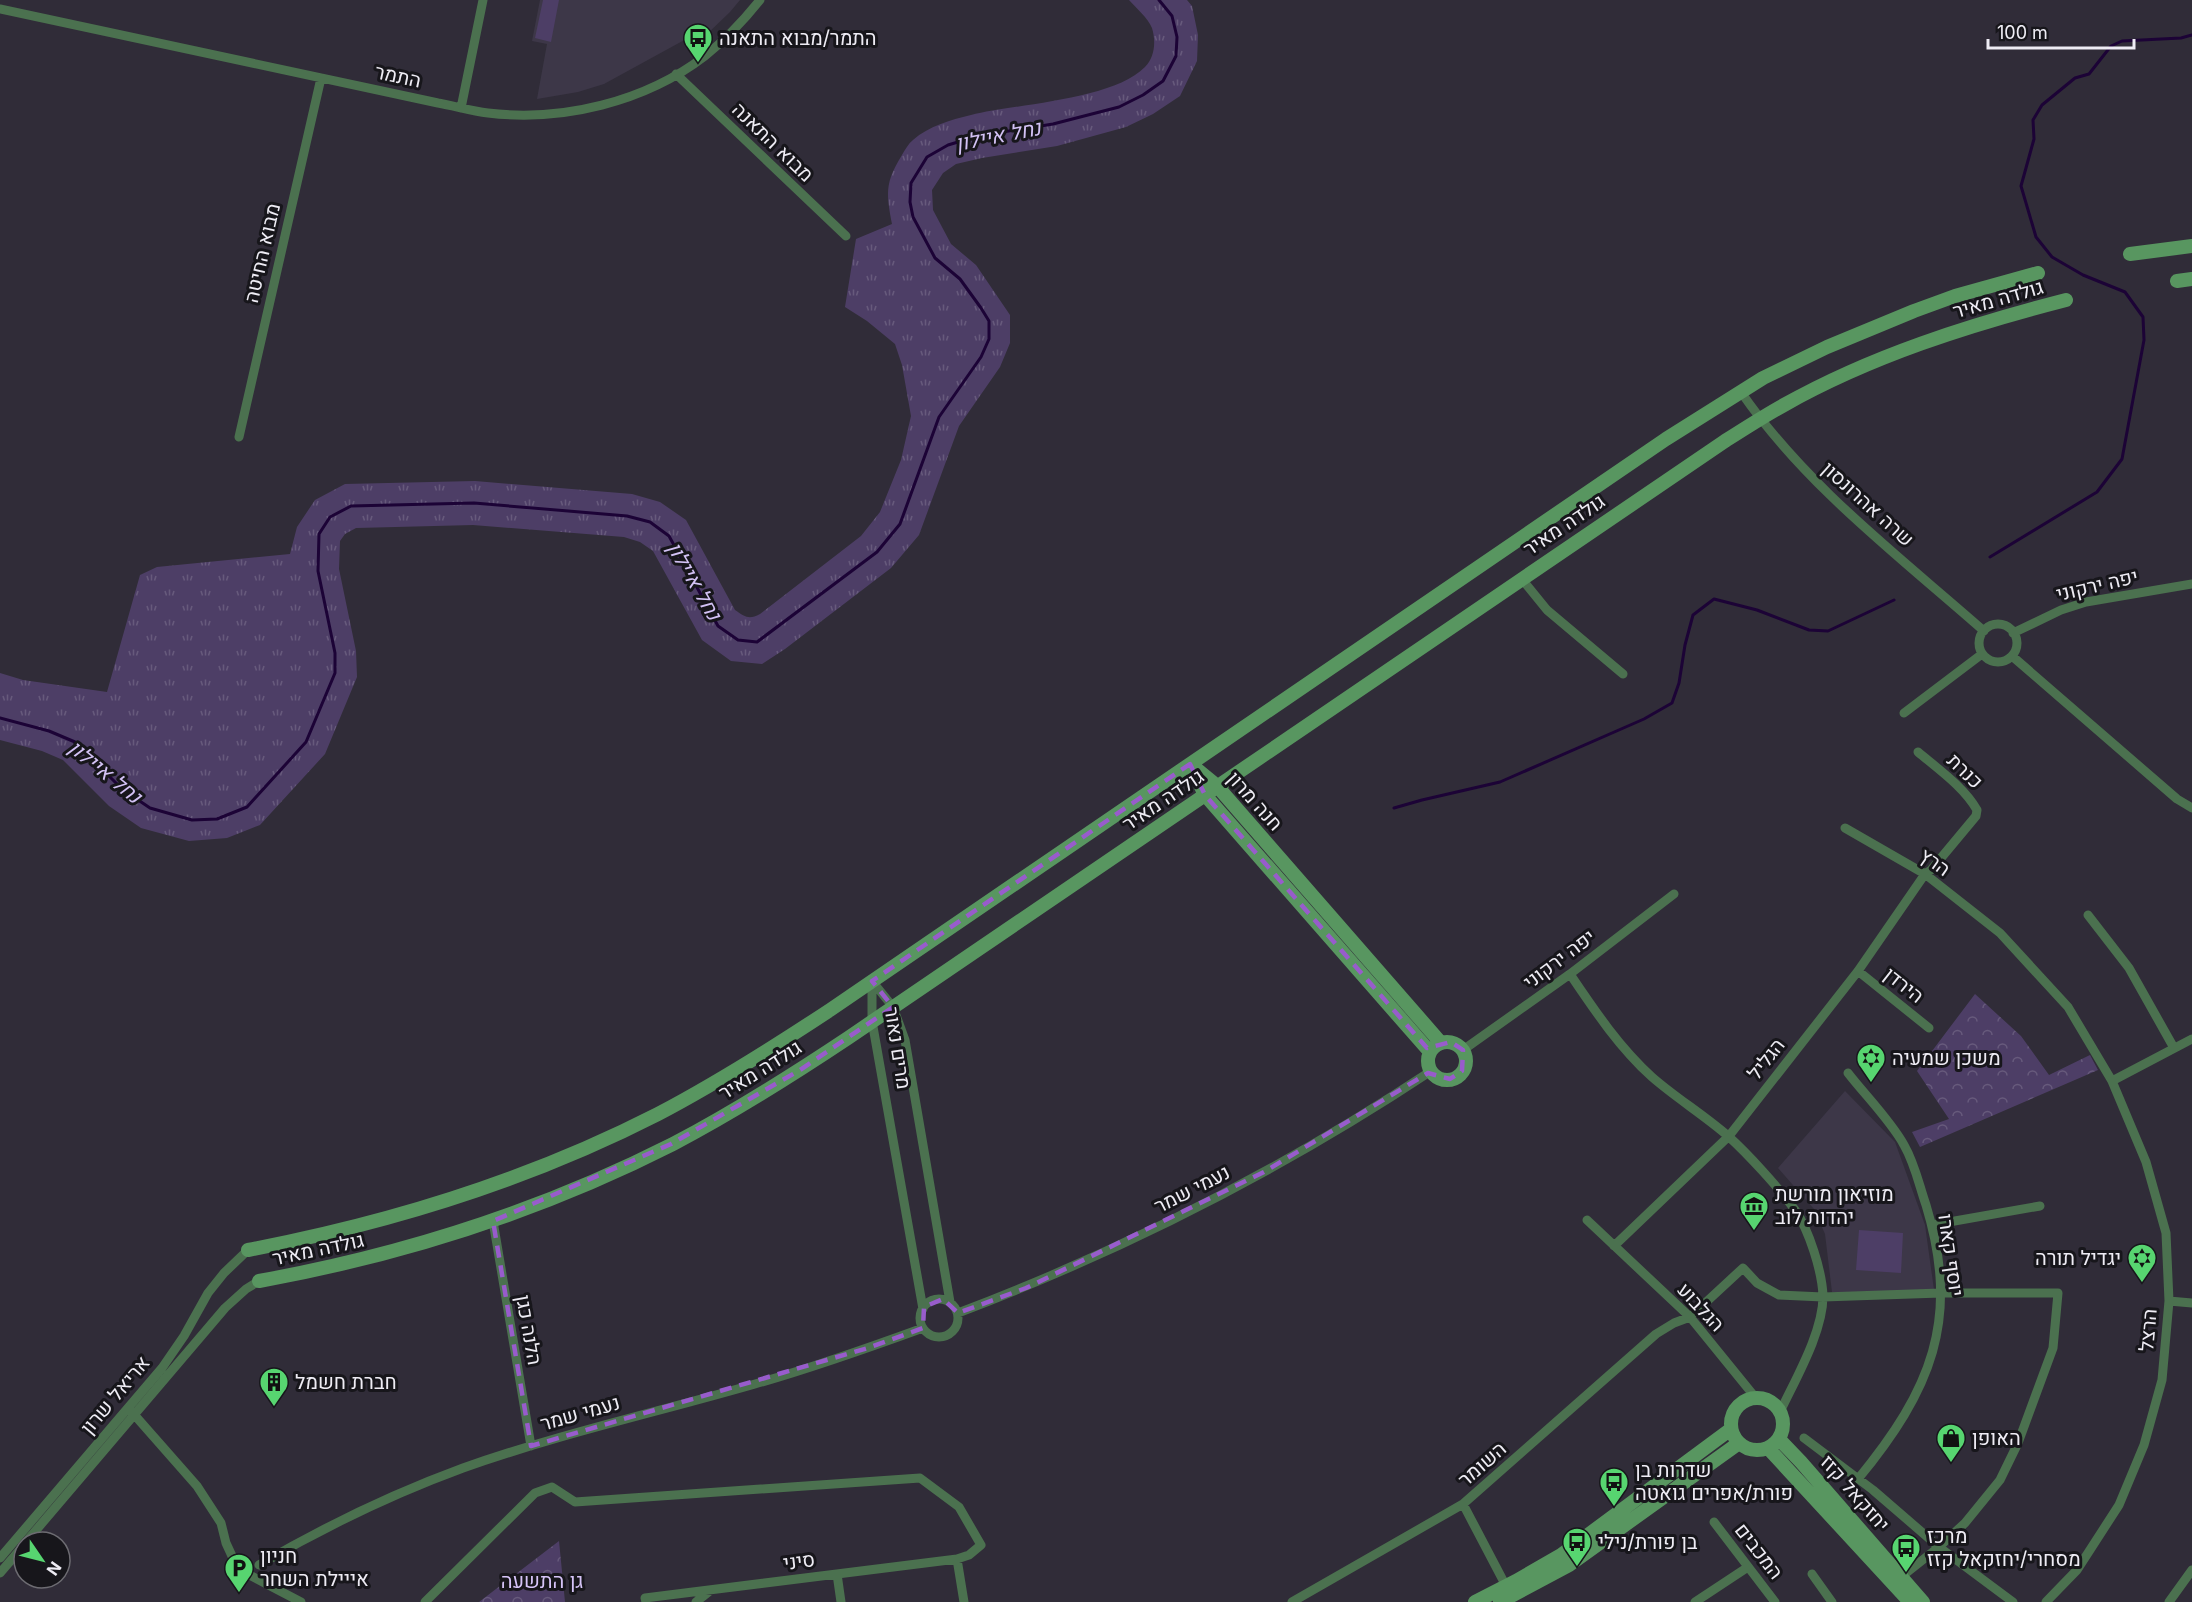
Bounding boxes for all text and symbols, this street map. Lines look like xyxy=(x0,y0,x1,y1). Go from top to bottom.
scale bar xyxy=(1988,12,2134,50)
bus stop icon: התמר/מבוא התאנה xyxy=(682,22,714,64)
text: 100 m xyxy=(1997,22,2048,43)
place label: התמר/מבוא התאנה xyxy=(719,26,877,50)
street label: התמר xyxy=(373,59,423,93)
street label: מבוא התאנה xyxy=(727,97,819,187)
water label: נחל איילון xyxy=(953,115,1044,156)
street label: מבוא החיטה xyxy=(239,201,285,305)
street label: גולדה מאיר xyxy=(1950,275,2046,323)
street label: שרה אהרונסון xyxy=(1817,457,1919,551)
street label: גולדה מאיר xyxy=(1519,489,1609,561)
water label: נחל איילון xyxy=(662,537,728,626)
street label: יפה ירקוני xyxy=(2054,564,2140,606)
water label: נחל איילון xyxy=(64,735,148,809)
street label: כנרת xyxy=(1942,748,1988,794)
street label: גולדה מאיר xyxy=(1118,764,1208,836)
street label: חנה מרון xyxy=(1222,767,1288,835)
street label: הרץ xyxy=(1915,843,1955,881)
street label: יפה ירקוני xyxy=(1518,924,1600,994)
street label: הירדן xyxy=(1879,962,1929,1008)
street label: מרים נאור xyxy=(880,1005,916,1091)
street label: הגליל xyxy=(1742,1033,1790,1085)
street label: גולדה מאיר xyxy=(714,1035,806,1105)
synagogue icon: משכן שמעיה xyxy=(1855,1042,1887,1084)
place label: משכן שמעיה xyxy=(1892,1046,2001,1070)
street label: נעמי שמר xyxy=(1150,1160,1234,1218)
place label: מוזיאון מורשת יהדות לוב xyxy=(1775,1182,1894,1229)
museum icon: מוזיאון מורשת יהדות לוב xyxy=(1738,1190,1770,1232)
street label: יוסף קארו xyxy=(1933,1212,1969,1298)
street label: גולדה מאיר xyxy=(270,1228,366,1270)
synagogue icon: יגדיל תורה xyxy=(2126,1242,2158,1284)
place label: יגדיל תורה xyxy=(2035,1246,2121,1270)
street label: הגלבוע xyxy=(1673,1278,1729,1336)
street label: הלנה כגן xyxy=(511,1293,547,1367)
street label: הרצל xyxy=(2134,1308,2162,1352)
street label: אריאל שרון xyxy=(75,1351,155,1439)
building icon: חברת חשמל xyxy=(258,1366,290,1408)
place label: חברת חשמל xyxy=(295,1370,397,1394)
street label: נעמי שמר xyxy=(537,1390,623,1436)
shop icon: האופן xyxy=(1935,1422,1967,1464)
place label: האופן xyxy=(1972,1426,2021,1450)
street label: השומר xyxy=(1453,1437,1511,1491)
street label: יחזקאל קזז xyxy=(1815,1450,1895,1536)
place label: שדרות בן פורת/אפרים גואטה xyxy=(1635,1458,1793,1505)
bus stop icon: שדרות בן פורת/אפרים גואטה xyxy=(1598,1466,1630,1508)
street label: המכבים xyxy=(1730,1518,1788,1584)
place label: מרכז מסחרי/יחזקאל קזז xyxy=(1927,1524,2081,1571)
bus stop icon: בן פורת/נילי xyxy=(1561,1526,1593,1568)
north arrow xyxy=(12,1530,72,1590)
place label: בן פורת/נילי xyxy=(1598,1530,1698,1554)
bus stop icon: מרכז מסחרי/יחזקאל קזז xyxy=(1890,1532,1922,1574)
place label: חניון אייילת השחר xyxy=(260,1544,369,1591)
street label: סיני xyxy=(782,1547,816,1575)
parking icon: חניון אייילת השחר xyxy=(223,1552,255,1594)
text: N xyxy=(43,1558,66,1579)
park label: גן התשעה xyxy=(501,1569,583,1593)

